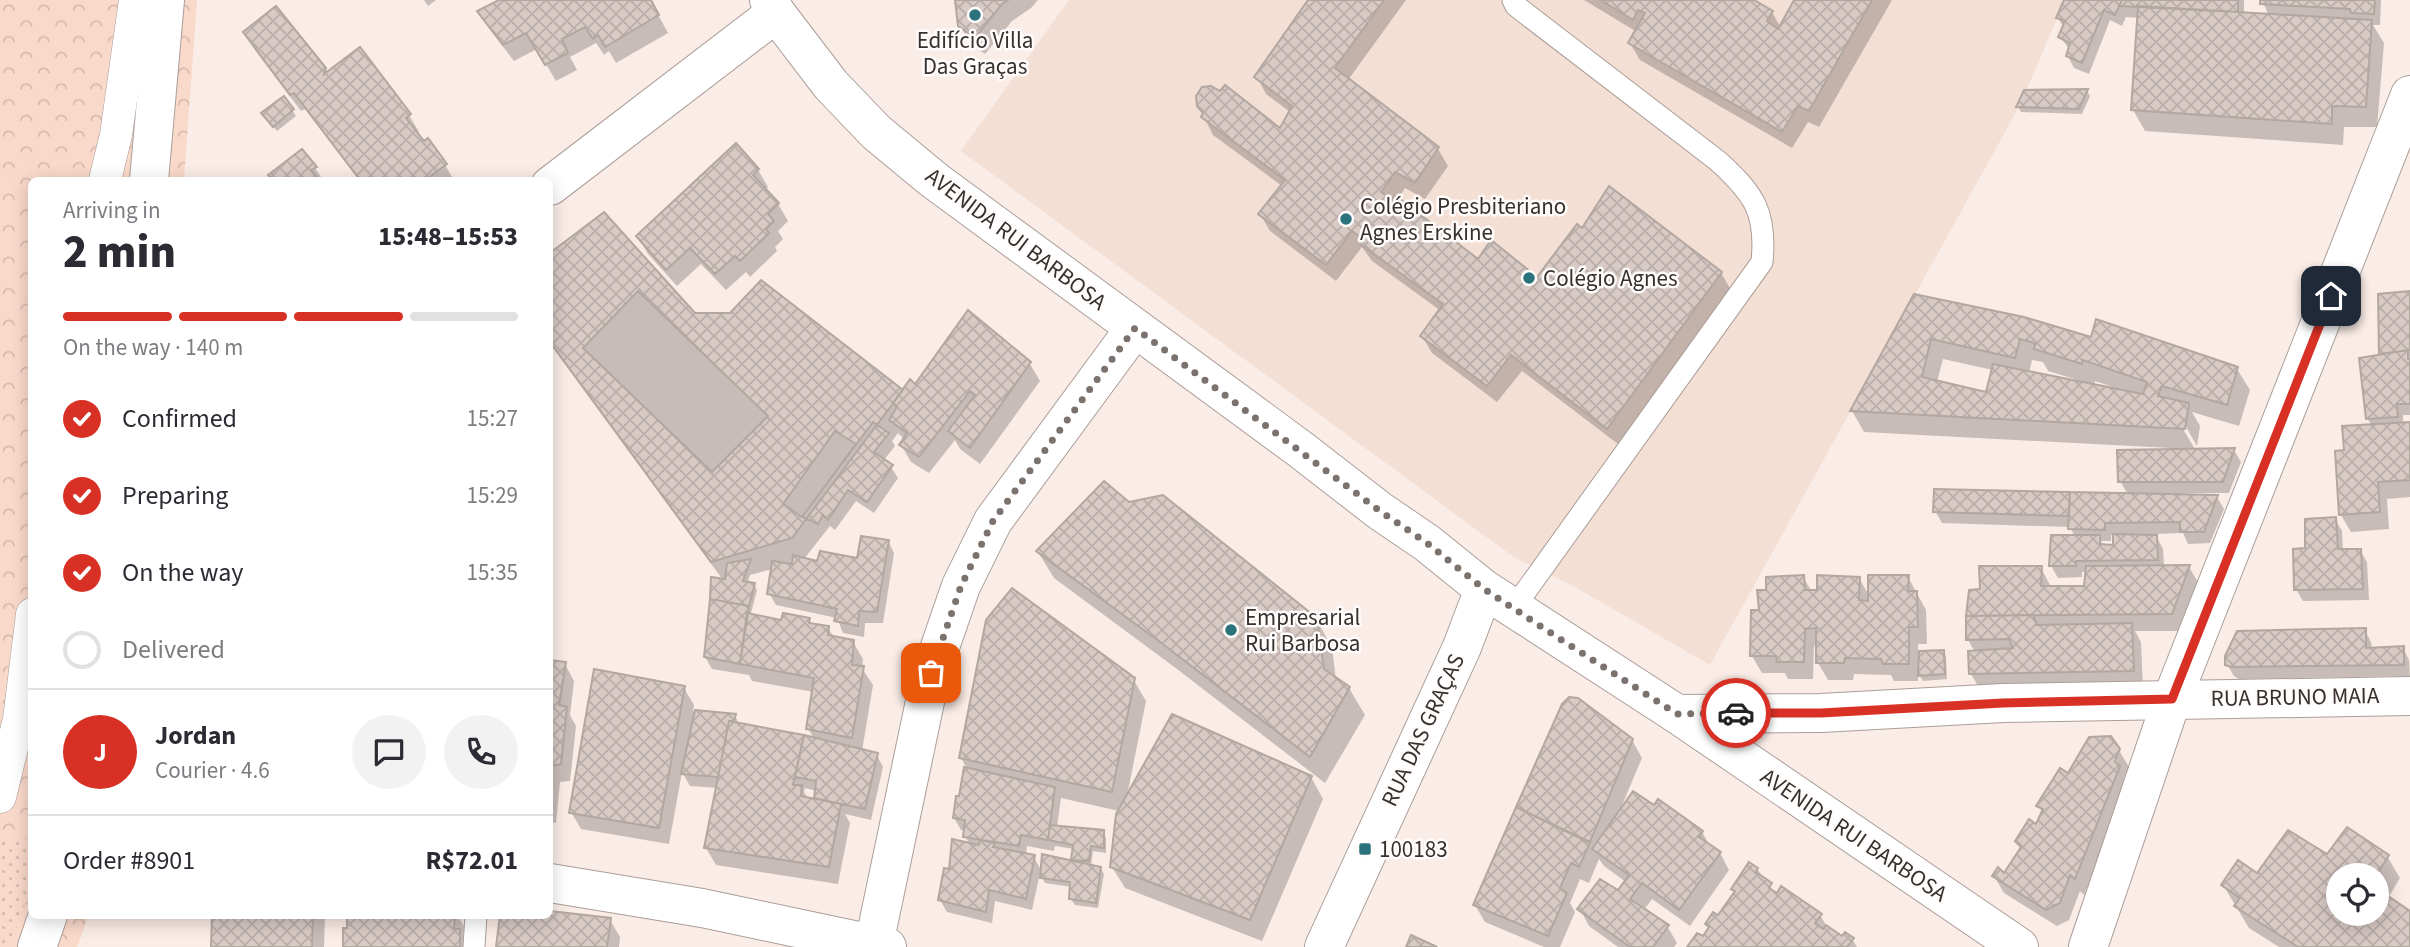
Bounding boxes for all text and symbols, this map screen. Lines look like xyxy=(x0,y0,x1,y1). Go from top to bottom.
marker: Edifício Villa Das Graças xyxy=(967,7,983,23)
place label: Edifício Villa Das Graças xyxy=(917,24,1033,83)
street label: AVENIDA RUI BARBOSA xyxy=(918,160,1114,318)
place label: Colégio Presbiteriano Agnes Erskine xyxy=(1360,190,1566,249)
text: Arriving in xyxy=(63,194,161,227)
marker: Colégio Presbiteriano Agnes Erskine xyxy=(1338,211,1354,227)
text: 15:48–15:53 xyxy=(378,218,518,255)
text: 2 min xyxy=(63,220,176,285)
place label: Colégio Agnes xyxy=(1543,262,1678,295)
pin xyxy=(2301,266,2361,326)
marker: Colégio Agnes xyxy=(1521,270,1537,286)
icon: home xyxy=(2312,277,2350,315)
text: On the way · 140 m xyxy=(63,331,243,364)
icon: check xyxy=(63,400,101,438)
text: Confirmed xyxy=(122,400,237,437)
text: 15:27 xyxy=(467,402,518,435)
icon: check xyxy=(63,477,101,515)
text: Preparing xyxy=(122,477,228,514)
text: 15:29 xyxy=(467,479,518,512)
icon: check xyxy=(63,554,101,592)
text: On the way xyxy=(122,554,243,591)
text: 15:35 xyxy=(467,556,518,589)
place label: Empresarial Rui Barbosa xyxy=(1245,601,1360,660)
marker: Empresarial Rui Barbosa xyxy=(1223,622,1239,638)
text: Delivered xyxy=(122,631,225,668)
pin xyxy=(901,643,961,703)
street label: RUA DAS GRAÇAS xyxy=(1373,648,1473,812)
icon: bag xyxy=(912,654,950,692)
courier xyxy=(1701,678,1771,748)
street label: RUA BRUNO MAIA xyxy=(2210,679,2380,715)
icon: car xyxy=(1717,694,1755,732)
button: chat xyxy=(352,715,426,789)
button: phone xyxy=(444,715,518,789)
text: Jordan xyxy=(155,717,236,754)
text: J xyxy=(93,734,107,771)
text: Courier · 4.6 xyxy=(155,754,270,787)
street label: AVENIDA RUI BARBOSA xyxy=(1754,760,1955,910)
place label: 100183 xyxy=(1379,833,1448,866)
marker: 100183 xyxy=(1357,841,1373,857)
text: Order #8901 xyxy=(63,842,195,879)
text: R$72.01 xyxy=(426,842,518,879)
map controls xyxy=(2326,863,2389,926)
button: locate xyxy=(2326,863,2389,926)

